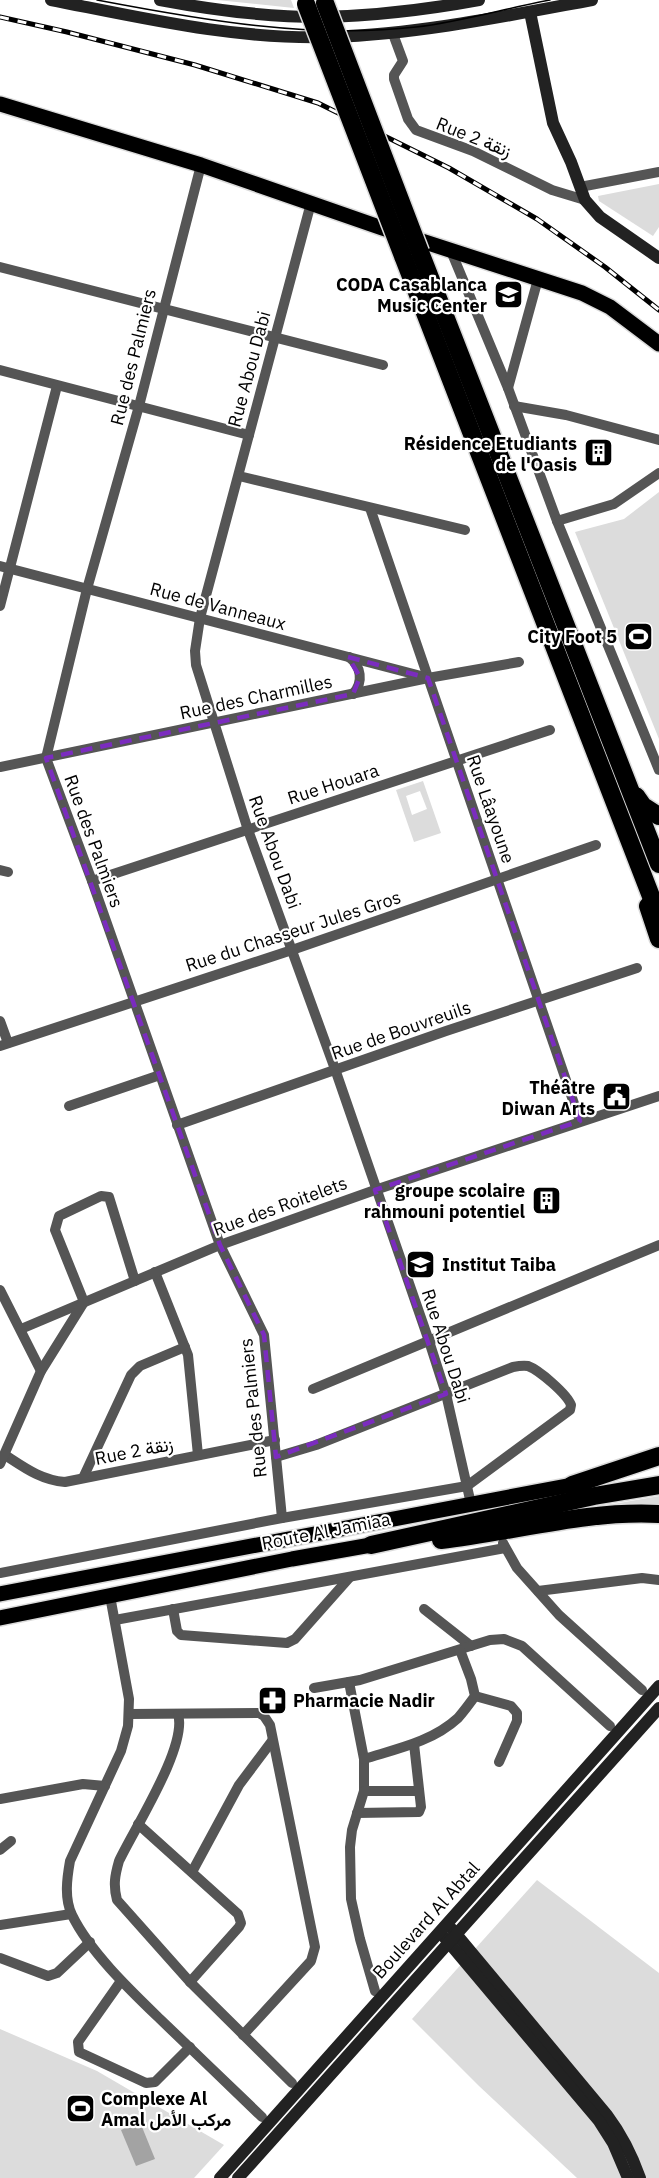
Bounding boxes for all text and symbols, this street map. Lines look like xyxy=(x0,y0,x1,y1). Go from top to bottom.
street label: Rue 2 زنقة xyxy=(433,111,515,163)
place label: CODA Casablanca Music Center xyxy=(336,273,487,317)
school or university icon: CODA Casablanca Music Center xyxy=(492,278,524,310)
street label: Rue des Palmiers xyxy=(105,286,161,428)
street label: Rue Abou Dabi xyxy=(222,309,276,429)
place label: Résidence Etudiants de l'Oasis xyxy=(404,432,577,476)
building icon: Résidence Etudiants de l'Oasis xyxy=(582,437,614,469)
street label: Rue de Vanneaux xyxy=(148,577,288,635)
sports icon: City Foot 5 xyxy=(622,620,654,652)
place label: City Foot 5 xyxy=(527,625,617,648)
street label: Rue des Charmilles xyxy=(178,670,334,724)
street label: Rue Lâayoune xyxy=(462,752,520,866)
street label: Rue Houara xyxy=(284,758,382,810)
street label: Rue des Palmiers xyxy=(59,771,129,911)
street label: Rue Abou Dabi xyxy=(244,792,306,912)
street label: Rue du Chasseur Jules Gros xyxy=(182,885,404,977)
street label: Rue de Bouvreuils xyxy=(328,995,474,1065)
place label: Théâtre Diwan Arts xyxy=(502,1076,595,1120)
public building icon: Théâtre Diwan Arts xyxy=(600,1081,632,1113)
street label: Rue des Roitelets xyxy=(210,1171,350,1241)
place label: groupe scolaire rahmouni potentiel xyxy=(364,1179,526,1223)
building icon: groupe scolaire rahmouni potentiel xyxy=(530,1184,562,1216)
school or university icon: Institut Taiba xyxy=(405,1248,437,1280)
place label: Institut Taiba xyxy=(442,1253,556,1276)
street label: Rue Abou Dabi xyxy=(417,1286,475,1406)
street label: Rue des Palmiers xyxy=(234,1337,272,1479)
street label: Rue 2 زنقة xyxy=(93,1432,175,1470)
street label: Route Al Jamiaa xyxy=(260,1507,393,1555)
pharmacy icon: Pharmacie Nadir xyxy=(256,1684,288,1716)
place label: Pharmacie Nadir xyxy=(293,1689,435,1712)
street label: Boulevard Al Abtal xyxy=(367,1857,485,1983)
place label: Complexe Al Amal مركب الأمل xyxy=(101,2087,231,2131)
sports icon: Complexe Al Amal مركب الأمل xyxy=(64,2092,96,2124)

